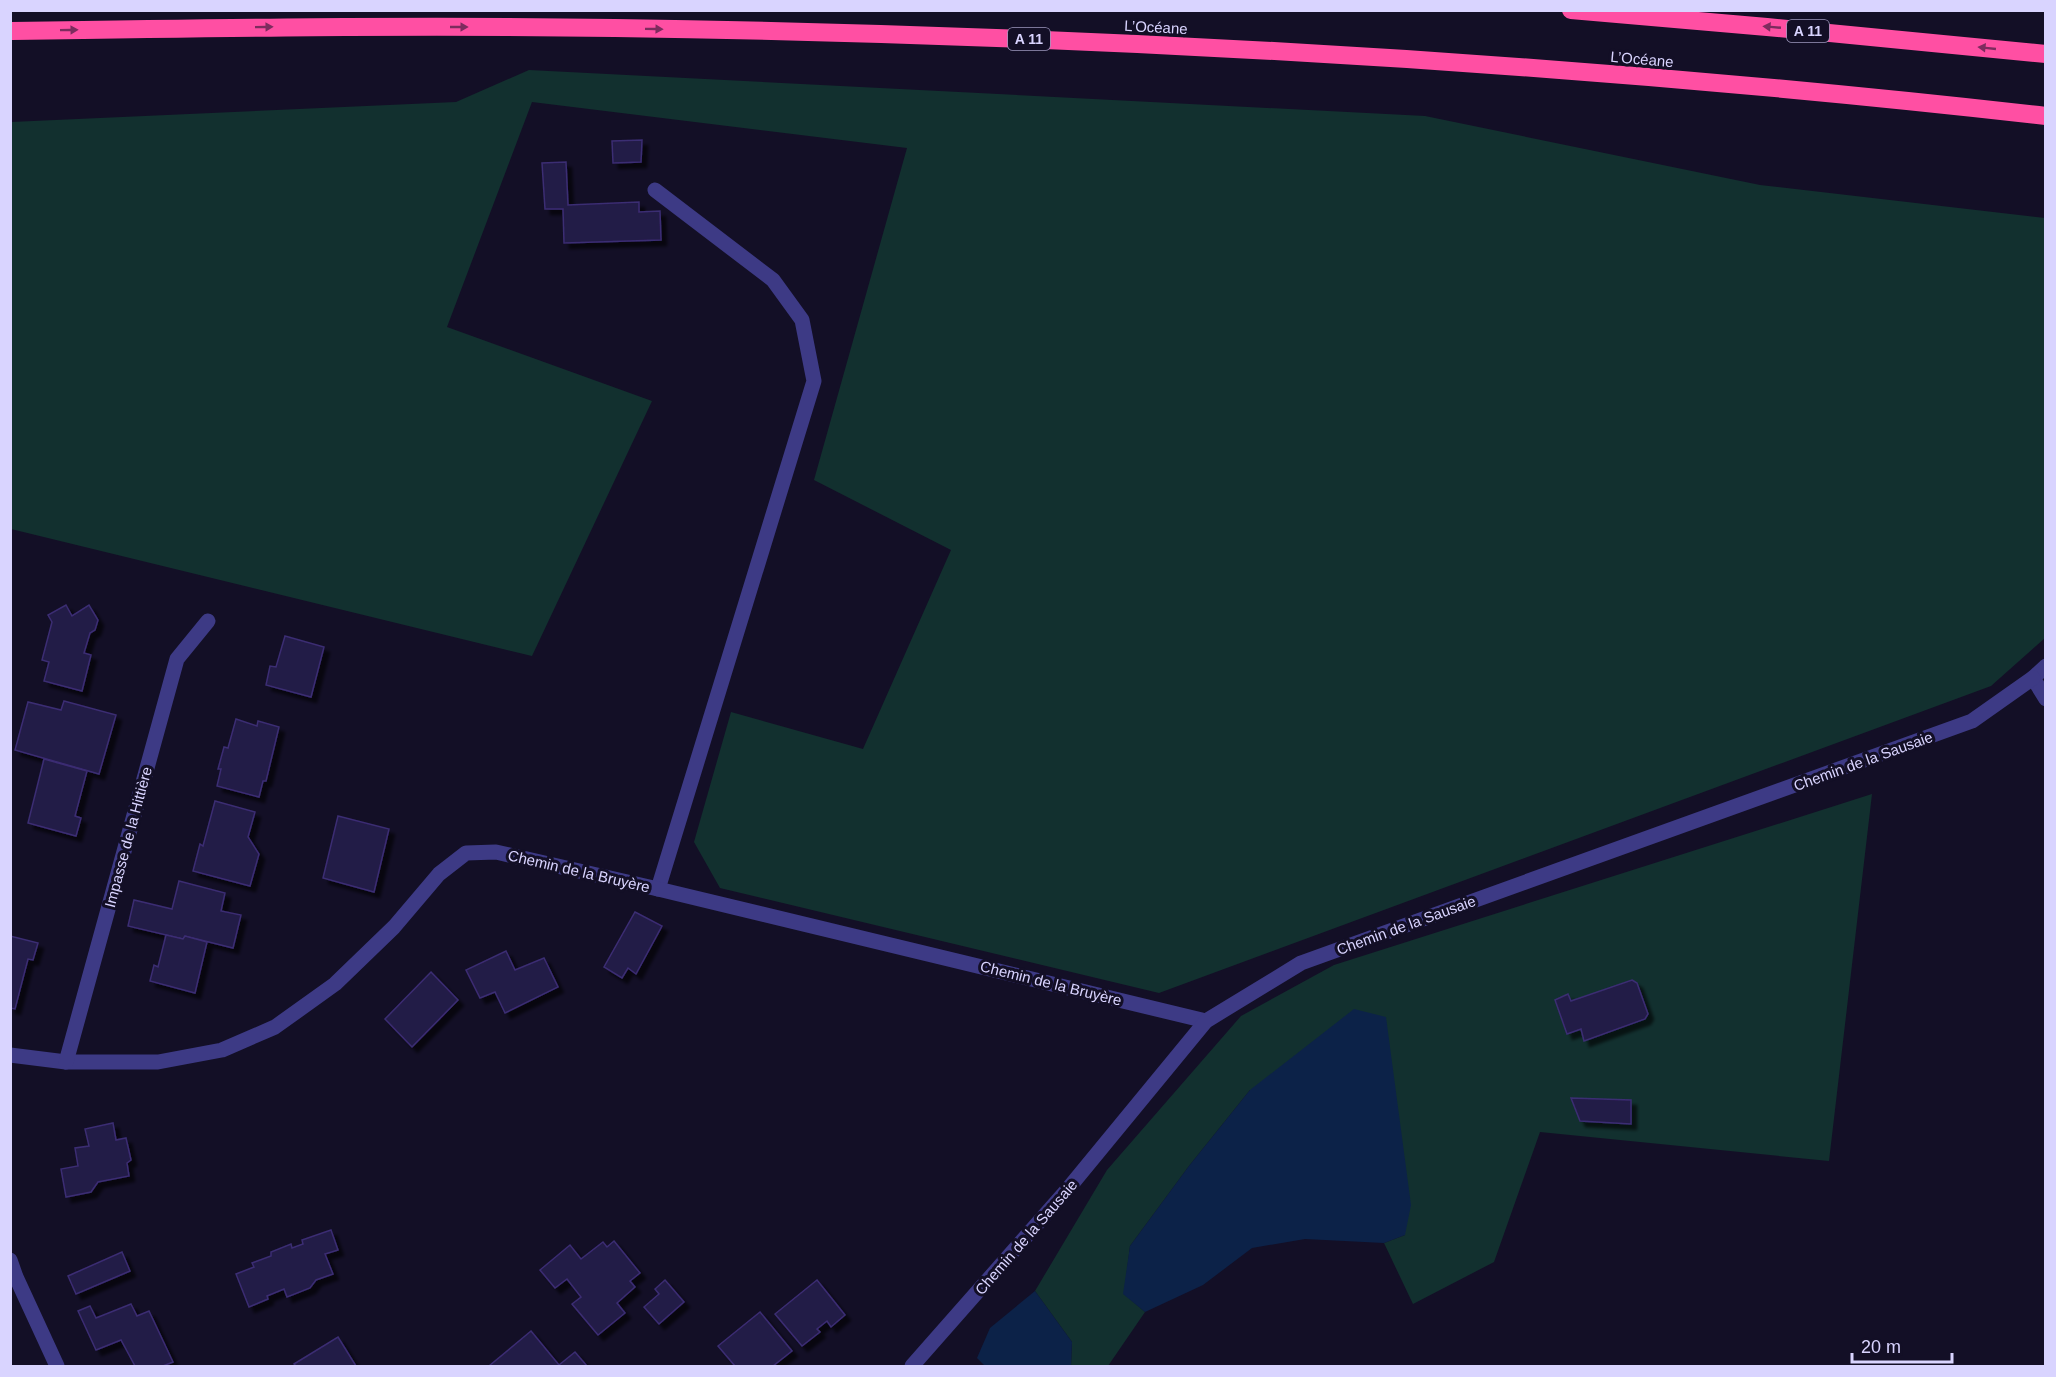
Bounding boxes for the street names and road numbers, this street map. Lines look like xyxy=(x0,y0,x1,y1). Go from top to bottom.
street label: L’Océane xyxy=(1124,17,1188,37)
road number: A 11 xyxy=(1787,20,1829,42)
road number: A 11 xyxy=(1008,28,1050,50)
street label: L’Océane xyxy=(1610,48,1674,70)
street label: Chemin de la Sausaie xyxy=(1791,728,1935,794)
street label: Impasse de la Hittière xyxy=(101,765,155,909)
street label: Chemin de la Bruyère xyxy=(506,846,652,896)
street label: Chemin de la Sausaie xyxy=(1334,892,1478,958)
street label: Chemin de la Bruyère xyxy=(979,957,1123,1009)
street label: Chemin de la Sausaie xyxy=(971,1176,1081,1298)

